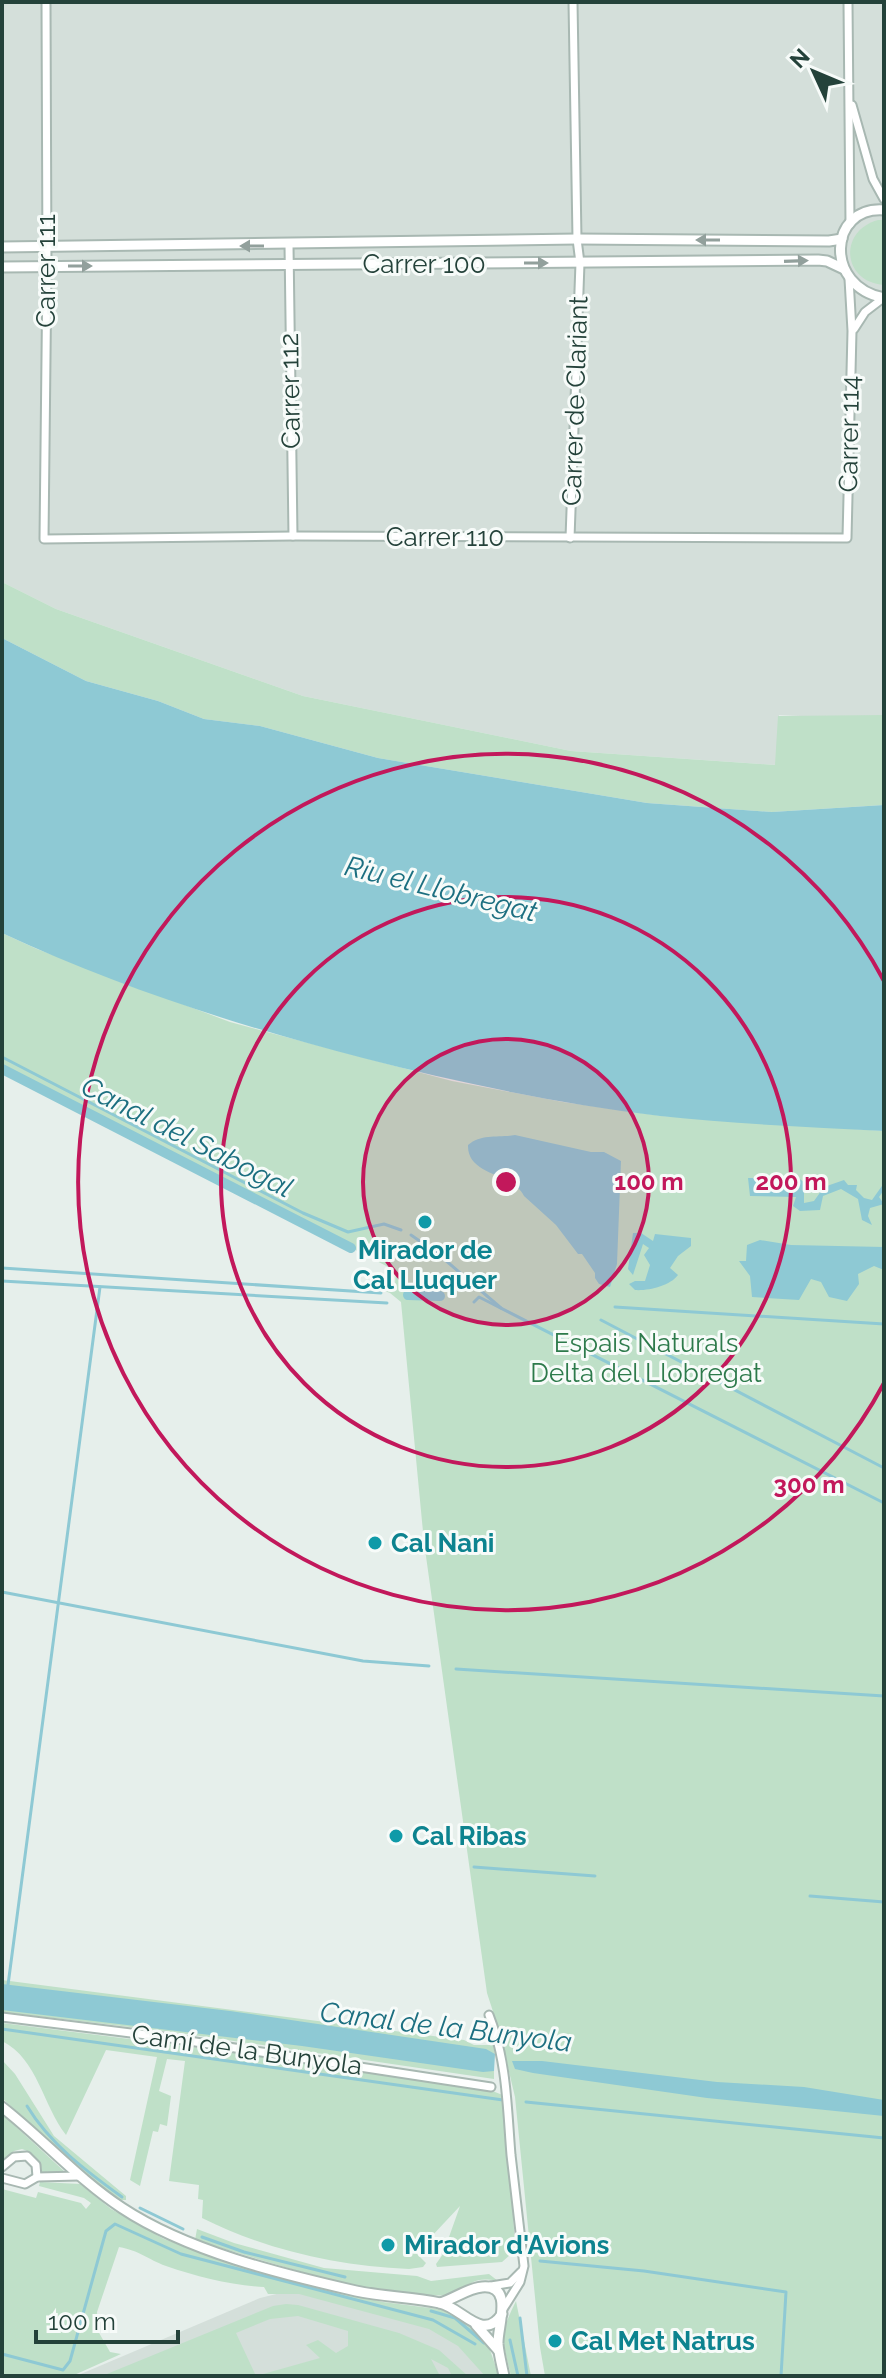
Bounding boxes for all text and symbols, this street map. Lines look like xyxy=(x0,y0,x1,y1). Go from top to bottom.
north arrow xyxy=(774,32,854,112)
text: N xyxy=(784,43,815,73)
street label: Carrer 111 xyxy=(31,214,61,328)
one-way arrow xyxy=(695,234,720,246)
one-way arrow xyxy=(239,239,264,252)
street label: Carrer 100 xyxy=(362,249,486,279)
one-way arrow xyxy=(784,255,809,268)
one-way arrow xyxy=(524,257,549,270)
one-way arrow xyxy=(68,260,93,272)
street label: Carrer de Clariant xyxy=(556,295,594,507)
street label: Carrer 112 xyxy=(274,333,306,449)
street label: Carrer 114 xyxy=(833,375,865,493)
street label: Carrer 110 xyxy=(386,522,504,552)
water label: Riu el Llobregat xyxy=(342,849,541,929)
water label: Canal del Sabogal xyxy=(76,1069,298,1205)
text: 100 m xyxy=(614,1167,684,1196)
text: 200 m xyxy=(755,1167,827,1196)
centre of rings xyxy=(492,1168,520,1196)
marker: Mirador de Cal Lluquer xyxy=(416,1213,434,1231)
place label: Mirador de Cal Lluquer xyxy=(353,1235,497,1295)
park label: Espais Naturals Delta del Llobregat xyxy=(530,1328,762,1388)
text: 300 m xyxy=(774,1470,844,1499)
place label: Cal Nani xyxy=(391,1528,494,1558)
marker: Cal Nani xyxy=(366,1534,384,1552)
place label: Cal Ribas xyxy=(412,1821,527,1851)
marker: Cal Ribas xyxy=(387,1827,405,1845)
water label: Canal de la Bunyola xyxy=(318,1995,574,2059)
street label: Camí de la Bunyola xyxy=(130,2019,364,2081)
place label: Mirador d'Avions xyxy=(404,2230,610,2260)
marker: Mirador d'Avions xyxy=(379,2236,397,2254)
scale bar xyxy=(36,2294,178,2344)
text: 100 m xyxy=(48,2307,116,2336)
place label: Cal Met Natrus xyxy=(571,2326,755,2356)
marker: Cal Met Natrus xyxy=(546,2332,564,2350)

